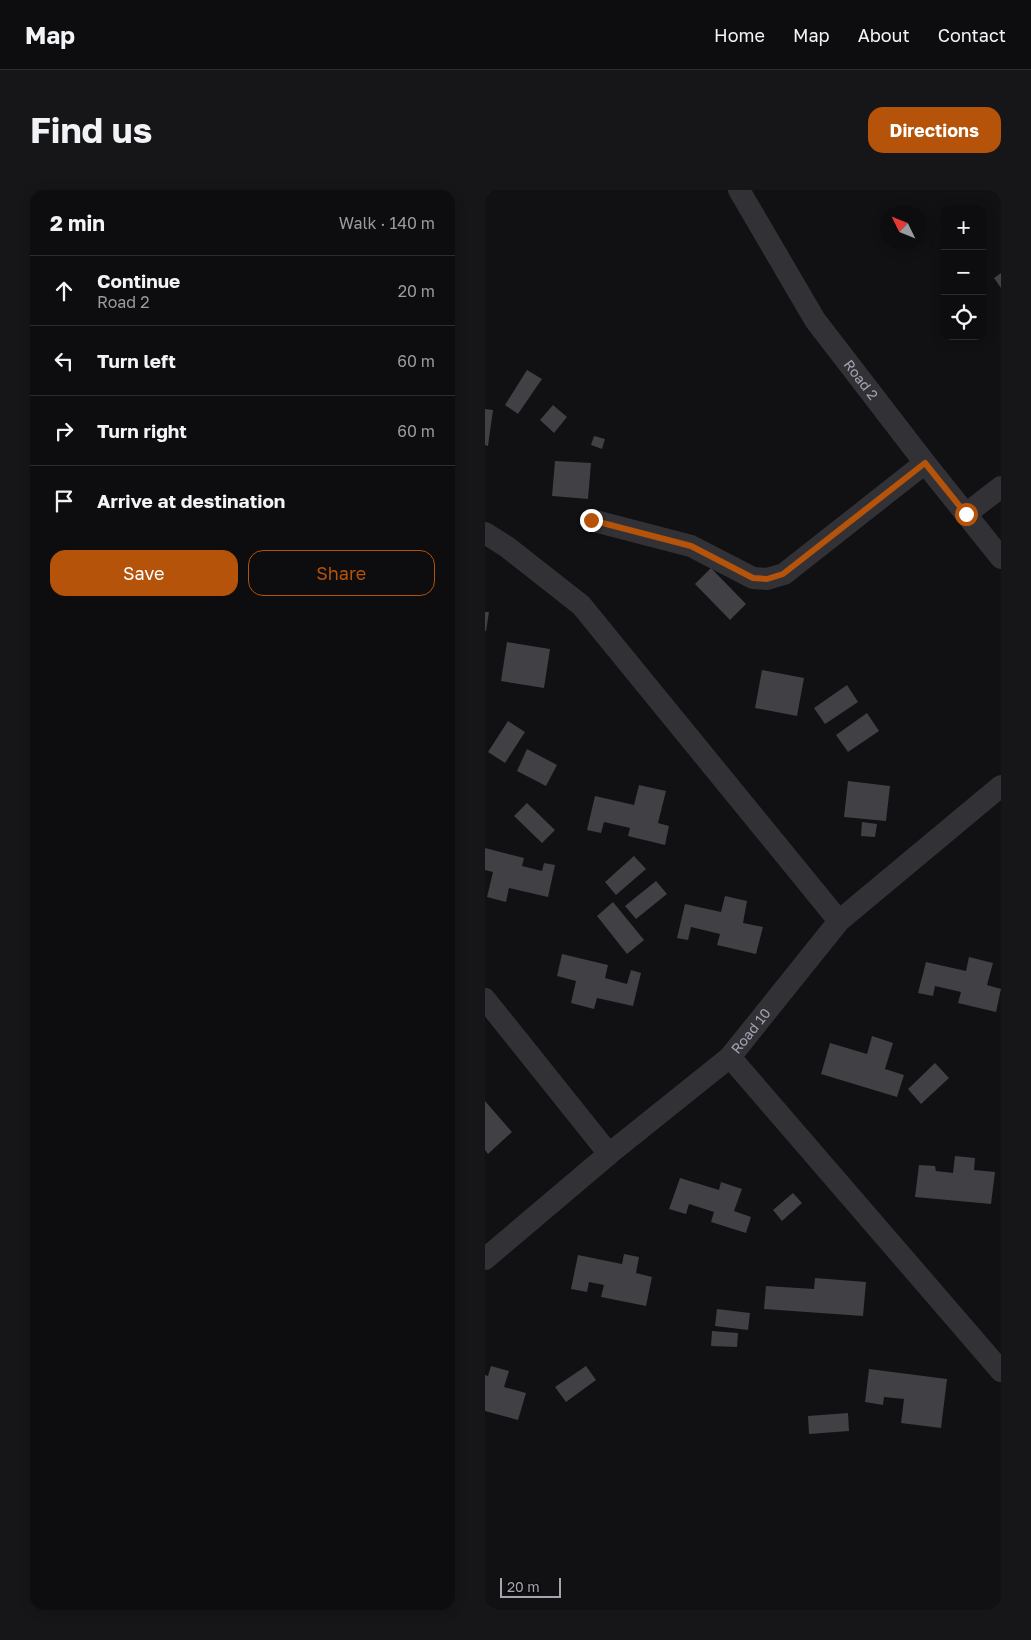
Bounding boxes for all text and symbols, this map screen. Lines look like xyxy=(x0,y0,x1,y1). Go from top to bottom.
text: Map xyxy=(25,20,75,49)
text: Home xyxy=(714,24,765,46)
text: Map xyxy=(793,24,830,46)
text: About xyxy=(858,24,910,46)
text: Contact xyxy=(938,24,1006,46)
button: Directions xyxy=(868,107,1001,153)
text: Find us xyxy=(30,109,152,151)
north arrow xyxy=(881,205,926,250)
map controls xyxy=(941,205,986,340)
button: + xyxy=(941,205,986,250)
text: 2 min xyxy=(50,210,105,236)
text: Walk · 140 m xyxy=(339,213,435,233)
button: − xyxy=(941,250,986,295)
text: Continue xyxy=(97,269,180,292)
icon: ahead xyxy=(50,277,78,305)
text: 20 m xyxy=(398,281,435,301)
text: Road 2 xyxy=(97,292,149,312)
button: locate xyxy=(941,295,986,340)
icon: left xyxy=(50,347,78,375)
text: Turn left xyxy=(97,349,176,372)
text: 60 m xyxy=(397,351,435,371)
street label: Road 2 xyxy=(841,356,882,403)
icon: right xyxy=(50,417,78,445)
text: Turn right xyxy=(97,419,187,442)
text: 60 m xyxy=(397,421,435,441)
icon: arrive xyxy=(50,487,78,515)
text: Arrive at destination xyxy=(97,489,285,512)
route start xyxy=(955,503,978,526)
route end xyxy=(580,509,603,532)
button: Save xyxy=(50,550,238,596)
button: Share xyxy=(248,550,435,596)
street label: Road 10 xyxy=(727,1004,774,1057)
scale bar xyxy=(500,1575,561,1598)
text: 20 m xyxy=(507,1578,540,1595)

